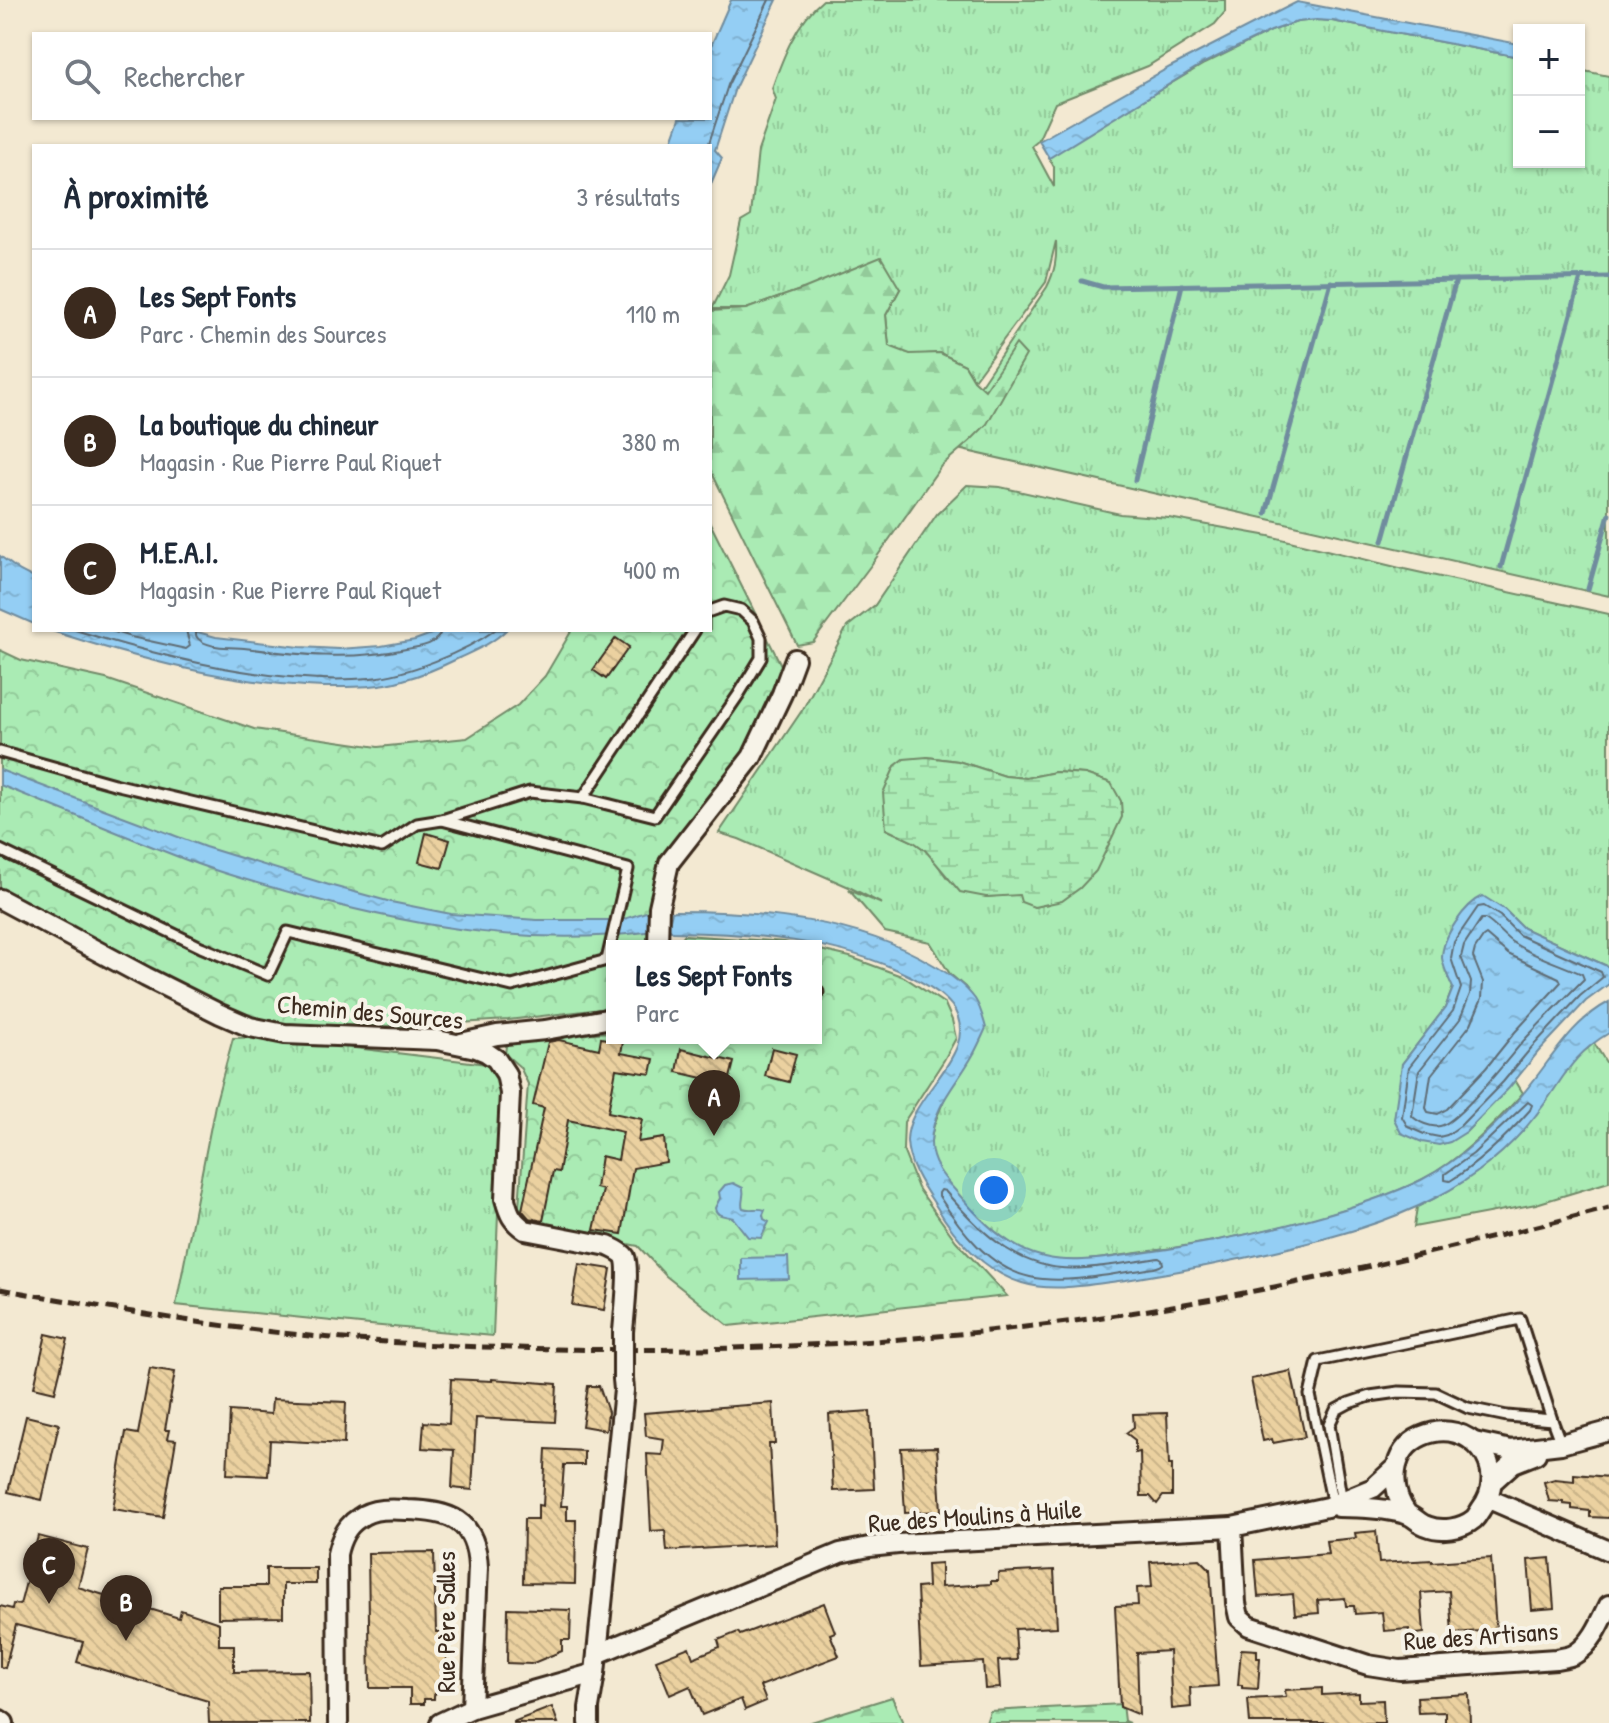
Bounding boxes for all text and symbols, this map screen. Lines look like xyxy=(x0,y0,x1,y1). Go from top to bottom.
map controls xyxy=(1513,24,1585,168)
button: + xyxy=(1513,24,1585,96)
search box xyxy=(32,32,712,120)
icon: search xyxy=(60,54,104,98)
text: Rechercher xyxy=(124,56,245,96)
button: − xyxy=(1513,96,1585,168)
text: À proximité xyxy=(64,173,209,219)
text: 3 résultats xyxy=(577,179,680,214)
text: Les Sept Fonts xyxy=(140,276,296,316)
text: A xyxy=(84,296,96,331)
text: 110 m xyxy=(626,296,680,331)
text: Parc · Chemin des Sources xyxy=(140,316,386,351)
text: La boutique du chineur xyxy=(140,404,379,444)
text: B xyxy=(83,424,97,459)
text: 380 m xyxy=(622,424,680,459)
text: Magasin · Rue Pierre Paul Riquet xyxy=(140,444,441,479)
text: M.E.A.I. xyxy=(140,532,218,572)
text: C xyxy=(83,552,97,587)
text: 400 m xyxy=(623,552,680,587)
text: Magasin · Rue Pierre Paul Riquet xyxy=(140,572,441,607)
popup xyxy=(606,940,822,1044)
text: Les Sept Fonts xyxy=(636,955,792,995)
street label: Chemin des Sources xyxy=(276,986,464,1037)
text: Parc xyxy=(636,995,679,1030)
pin: A xyxy=(688,1070,740,1136)
your location xyxy=(974,1170,1014,1210)
street label: Rue des Moulins à Huile xyxy=(867,1491,1083,1540)
pin: C xyxy=(23,1538,75,1604)
street label: Rue Père Salles xyxy=(428,1551,463,1693)
pin: B xyxy=(100,1575,152,1641)
street label: Rue des Artisans xyxy=(1403,1613,1559,1658)

